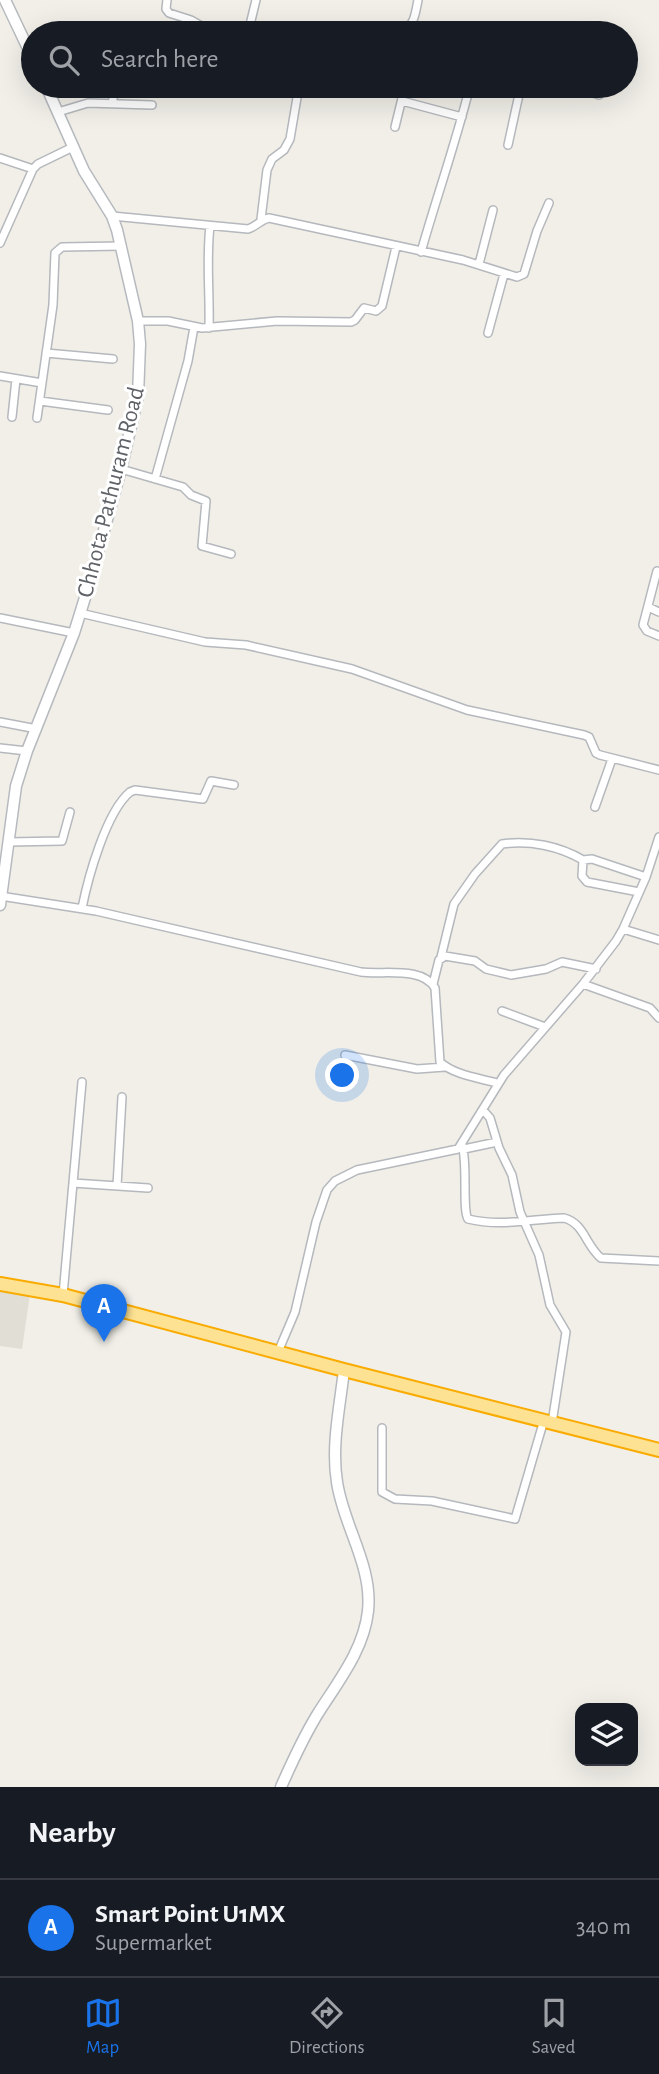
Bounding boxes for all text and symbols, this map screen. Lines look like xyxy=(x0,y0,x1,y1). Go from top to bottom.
search box xyxy=(21,21,638,98)
icon: search xyxy=(45,41,83,79)
text: Search here xyxy=(101,46,219,72)
street label: Chhota Pathuram Road xyxy=(73,384,149,600)
your location xyxy=(325,1058,359,1092)
pin: A xyxy=(81,1284,127,1342)
map controls xyxy=(575,1703,638,1766)
button: layers xyxy=(575,1703,638,1766)
text: Nearby xyxy=(28,1818,116,1848)
text: Smart Point U1MX xyxy=(95,1901,285,1927)
text: A xyxy=(44,1916,58,1939)
text: 340 m xyxy=(576,1916,631,1939)
text: Supermarket xyxy=(95,1932,212,1955)
tab: Map xyxy=(84,1994,122,2059)
tab: Directions xyxy=(289,1994,365,2059)
tab: Saved xyxy=(532,1994,575,2059)

